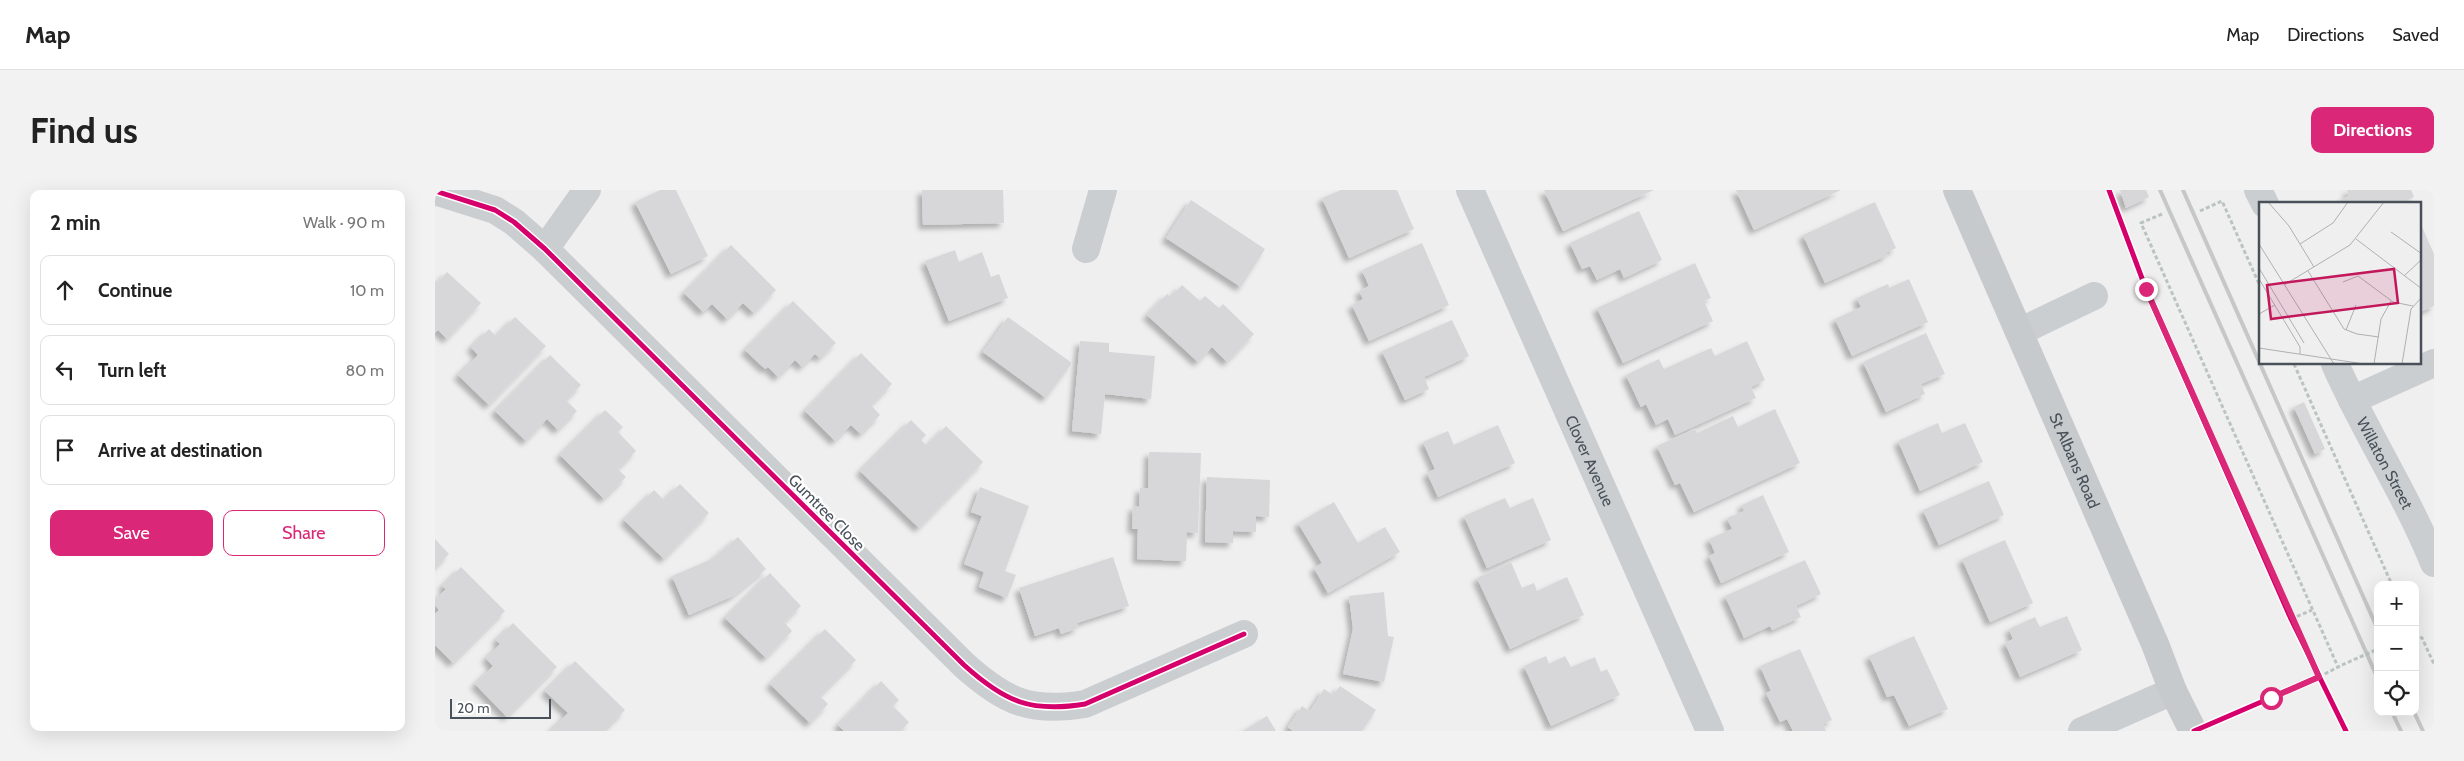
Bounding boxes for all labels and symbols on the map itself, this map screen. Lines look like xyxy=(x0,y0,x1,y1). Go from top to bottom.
inset map xyxy=(2259,202,2421,365)
route end xyxy=(2135,278,2158,301)
street label: St Albans Road xyxy=(2045,410,2104,511)
street label: Clover Avenue xyxy=(1561,412,1618,509)
street label: Willaton Street xyxy=(2352,414,2417,513)
street label: Gumtree Close xyxy=(784,470,869,555)
route start xyxy=(2260,687,2283,710)
scale bar xyxy=(450,696,551,719)

